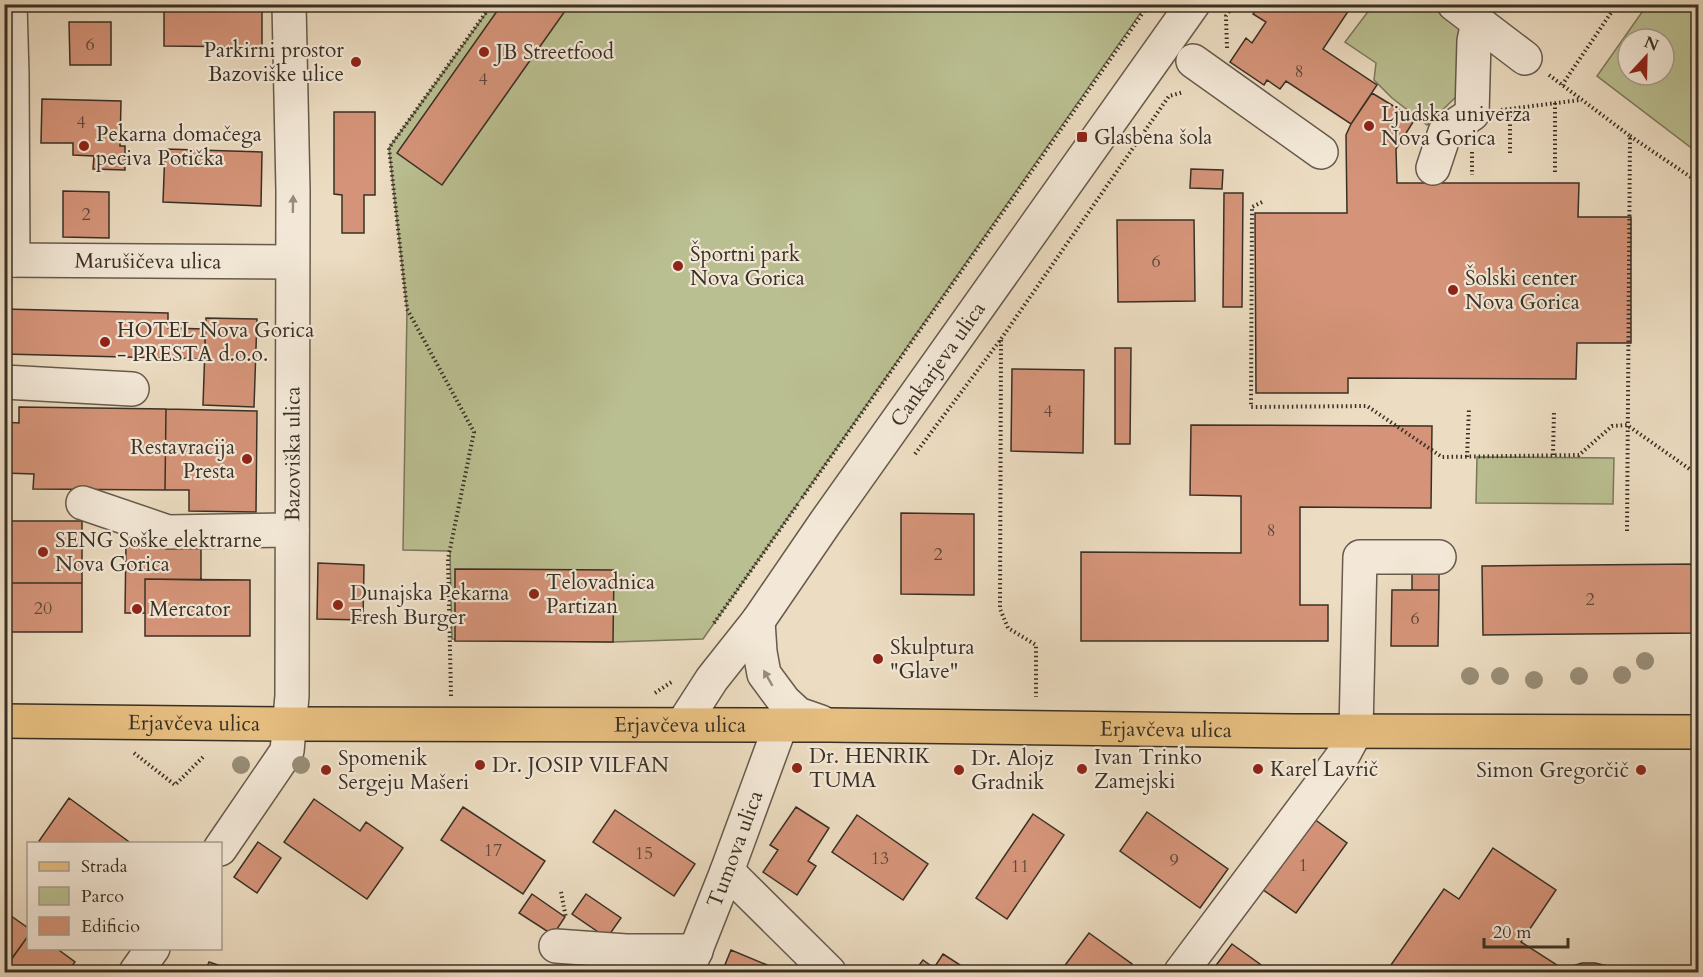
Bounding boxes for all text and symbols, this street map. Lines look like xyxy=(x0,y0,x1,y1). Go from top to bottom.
north arrow xyxy=(1616,27,1676,87)
text: N xyxy=(1641,31,1662,57)
house number: 6 xyxy=(85,32,95,57)
place label: Parkirni prostor Bazoviške ulice xyxy=(204,36,344,89)
place label: JB Streetfood xyxy=(493,38,614,67)
marker: JB Streetfood xyxy=(477,45,491,59)
marker: Parkirni prostor Bazoviške ulice xyxy=(349,55,363,69)
house number: 8 xyxy=(1294,59,1304,84)
house number: 4 xyxy=(478,67,488,92)
place label: Ljudska univerza Nova Gorica xyxy=(1381,100,1531,153)
house number: 4 xyxy=(76,110,86,135)
marker: Ljudska univerza Nova Gorica xyxy=(1362,119,1376,133)
place label: Pekarna domačega peciva Potička xyxy=(96,120,262,173)
place label: Glasbena šola xyxy=(1094,123,1212,152)
marker: Glasbena šola xyxy=(1075,130,1089,144)
marker: Pekarna domačega peciva Potička xyxy=(77,139,91,153)
one-way arrow xyxy=(288,194,298,213)
house number: 2 xyxy=(81,202,91,227)
place label: Športni park Nova Gorica xyxy=(690,239,805,293)
street label: Marušičeva ulica xyxy=(74,246,222,277)
house number: 6 xyxy=(1151,249,1161,274)
marker: Športni park Nova Gorica xyxy=(671,259,685,273)
place label: Šolski center Nova Gorica xyxy=(1465,263,1580,317)
marker: Šolski center Nova Gorica xyxy=(1446,283,1460,297)
street label: Cankarjeva ulica xyxy=(884,296,992,433)
place label: HOTEL Nova Gorica - PRESTA d.o.o. xyxy=(117,316,314,369)
marker: HOTEL Nova Gorica - PRESTA d.o.o. xyxy=(98,335,112,349)
street label: Bazoviška ulica xyxy=(278,386,308,522)
house number: 4 xyxy=(1043,399,1053,424)
place label: Restavracija Presta xyxy=(130,433,235,486)
marker: Restavracija Presta xyxy=(240,452,254,466)
house number: 8 xyxy=(1266,518,1276,543)
place label: SENG Soške elektrarne Nova Gorica xyxy=(55,526,262,579)
house number: 2 xyxy=(933,542,943,567)
marker: SENG Soške elektrarne Nova Gorica xyxy=(36,545,50,559)
place label: Telovadnica Partizan xyxy=(546,568,655,621)
place label: Dunajska Pekarna Fresh Burger xyxy=(350,579,509,632)
marker: Telovadnica Partizan xyxy=(527,587,541,601)
house number: 2 xyxy=(1585,587,1595,612)
place label: Mercator xyxy=(149,595,231,624)
house number: 20 xyxy=(34,596,52,621)
marker: Dunajska Pekarna Fresh Burger xyxy=(331,598,345,612)
marker: Mercator xyxy=(130,602,144,616)
house number: 6 xyxy=(1410,606,1420,631)
place label: Skulptura "Glave" xyxy=(890,633,975,686)
marker: Skulptura "Glave" xyxy=(871,652,885,666)
one-way arrow xyxy=(763,669,773,686)
street label: Erjavčeva ulica xyxy=(128,708,260,739)
street label: Erjavčeva ulica xyxy=(614,711,746,740)
street label: Erjavčeva ulica xyxy=(1100,714,1232,745)
place label: Dr. HENRIK TUMA xyxy=(809,742,931,795)
place label: Ivan Trinko Zamejski xyxy=(1094,743,1202,796)
place label: Spomenik Sergeju Mašeri xyxy=(338,744,469,797)
place label: Dr. Alojz Gradnik xyxy=(971,744,1054,797)
place label: Dr. JOSIP VILFAN xyxy=(492,751,669,780)
place label: Karel Lavrič xyxy=(1270,755,1378,784)
place label: Simon Gregorčič xyxy=(1476,756,1629,785)
marker: Dr. JOSIP VILFAN xyxy=(473,758,487,772)
marker: Dr. HENRIK TUMA xyxy=(790,761,804,775)
marker: Ivan Trinko Zamejski xyxy=(1075,762,1089,776)
marker: Karel Lavrič xyxy=(1251,762,1265,776)
marker: Spomenik Sergeju Mašeri xyxy=(319,763,333,777)
marker: Dr. Alojz Gradnik xyxy=(952,763,966,777)
marker: Simon Gregorčič xyxy=(1634,763,1648,777)
street label: Tumova ulica xyxy=(700,787,770,912)
house number: 17 xyxy=(484,838,502,863)
house number: 15 xyxy=(635,841,653,866)
legend xyxy=(27,842,222,950)
house number: 13 xyxy=(871,846,889,871)
house number: 9 xyxy=(1169,848,1179,873)
house number: 1 xyxy=(1298,853,1308,878)
text: Strada xyxy=(81,854,128,879)
house number: 11 xyxy=(1011,854,1029,879)
text: Parco xyxy=(81,884,124,909)
scale bar xyxy=(1484,911,1568,949)
text: Edificio xyxy=(81,914,140,939)
text: 20 m xyxy=(1493,920,1532,945)

